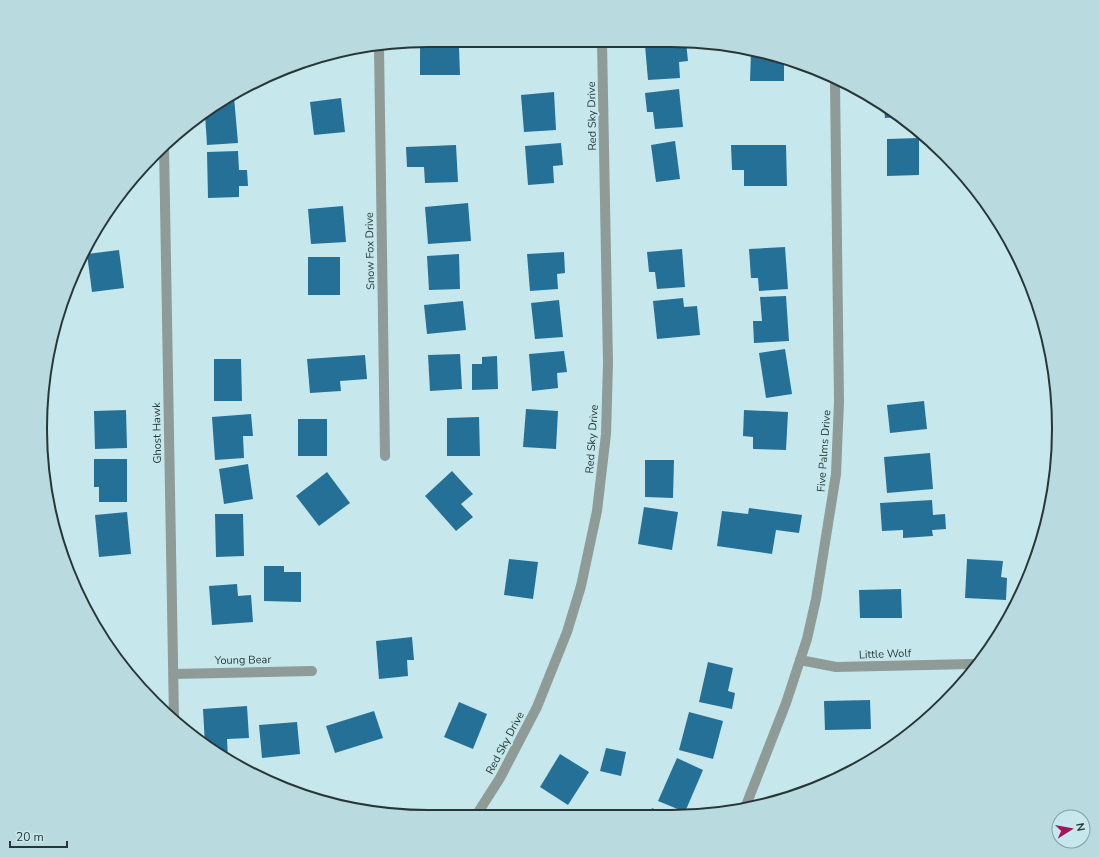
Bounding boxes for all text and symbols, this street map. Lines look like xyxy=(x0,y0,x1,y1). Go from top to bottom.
street label: Red Sky Drive xyxy=(584,81,600,151)
street label: Snow Fox Drive xyxy=(362,212,378,290)
street label: Ghost Hawk xyxy=(149,402,165,464)
street label: Red Sky Drive xyxy=(582,404,602,474)
street label: Five Palms Drive xyxy=(814,409,834,493)
street label: Little Wolf xyxy=(859,646,912,662)
street label: Young Bear xyxy=(214,652,271,668)
street label: Red Sky Drive xyxy=(482,709,528,777)
north arrow xyxy=(1051,809,1091,849)
text: N xyxy=(1072,822,1088,833)
scale bar xyxy=(10,823,67,849)
text: 20 m xyxy=(16,829,44,845)

